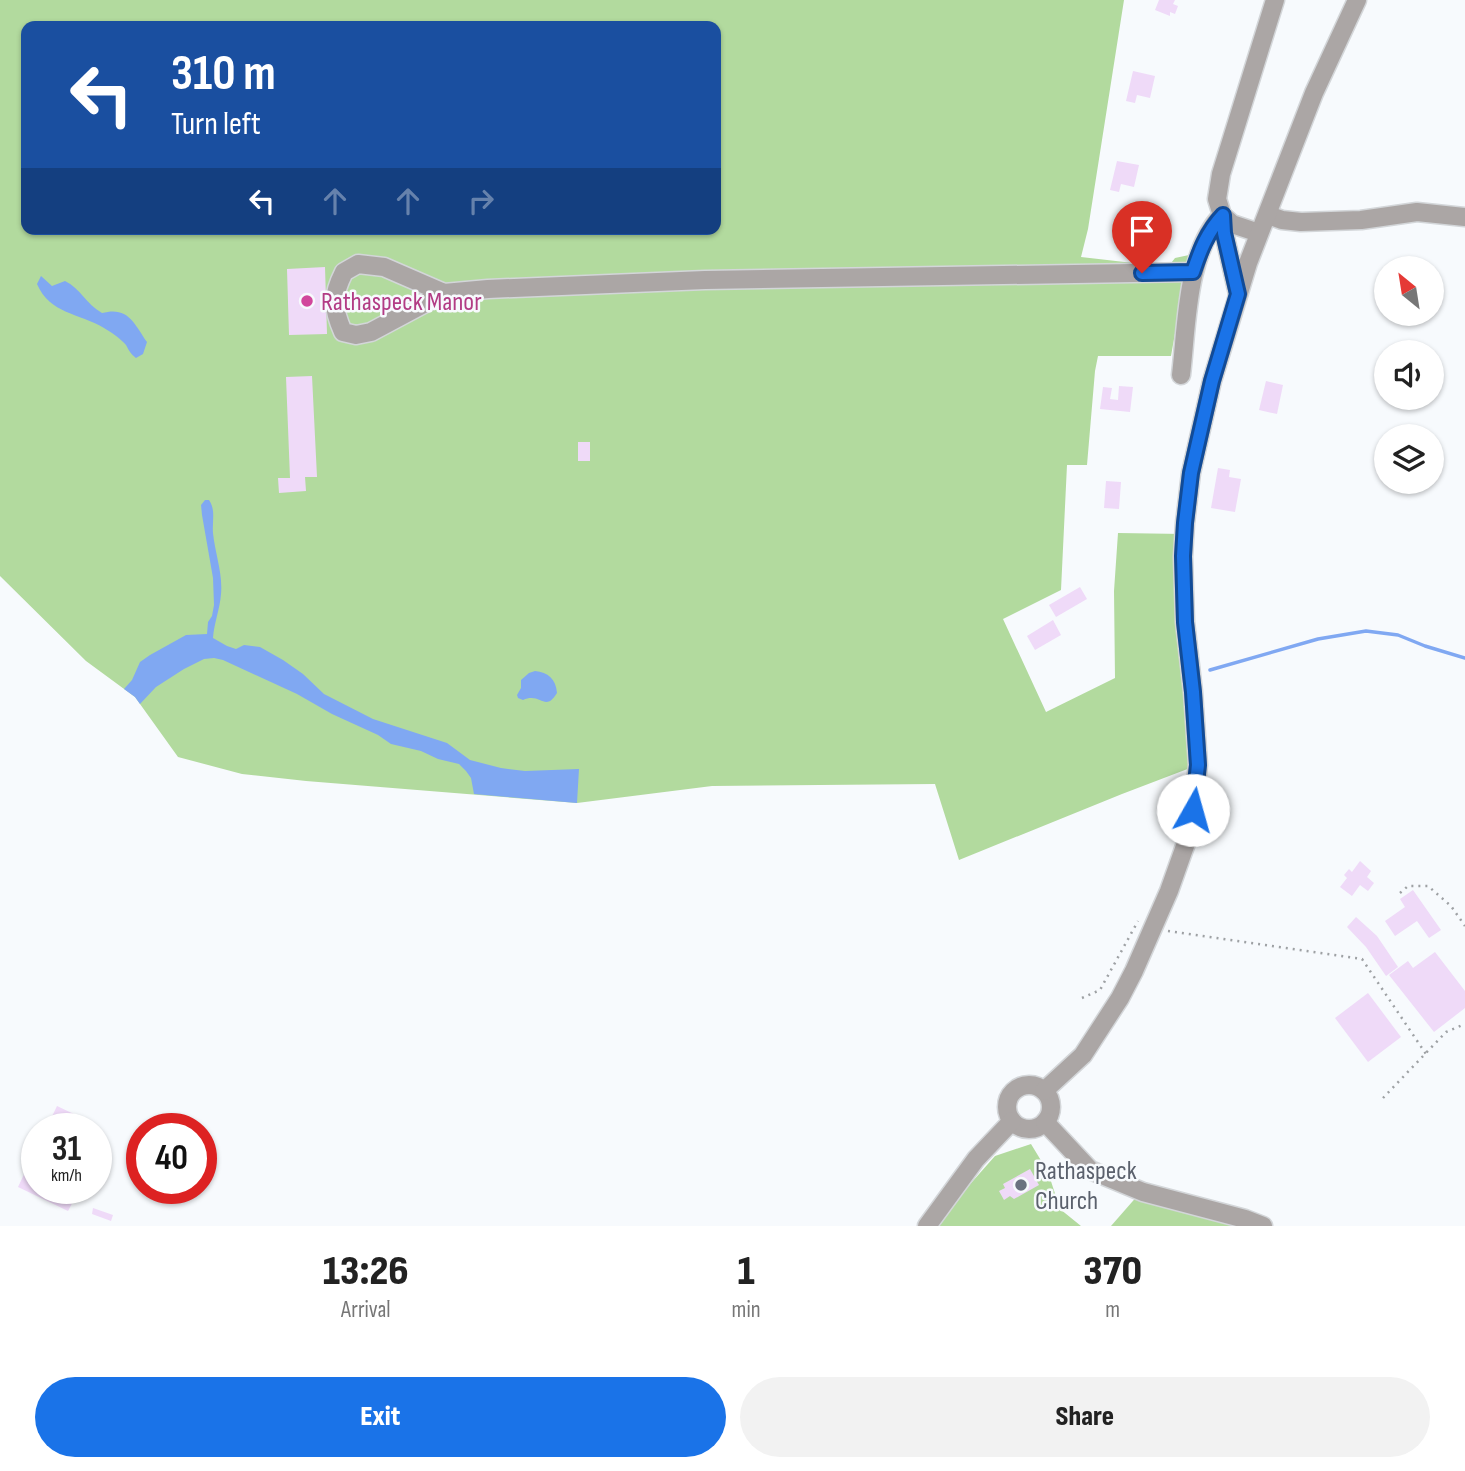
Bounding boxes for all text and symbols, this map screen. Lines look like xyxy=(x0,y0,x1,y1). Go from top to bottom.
text: 310 m xyxy=(171,45,276,104)
icon: left xyxy=(56,49,147,140)
text: Turn left xyxy=(171,105,261,144)
icon: left xyxy=(243,182,281,220)
icon: ahead xyxy=(316,182,354,220)
icon: ahead xyxy=(389,182,427,220)
icon: right xyxy=(462,182,500,220)
pin xyxy=(1112,201,1172,273)
icon: arrive xyxy=(1123,212,1161,250)
north arrow xyxy=(1374,256,1444,326)
map controls xyxy=(1374,256,1444,494)
place label: Rathaspeck Manor xyxy=(321,287,482,318)
marker: Rathaspeck Manor xyxy=(299,293,315,309)
button: sound xyxy=(1374,340,1444,410)
button: layers xyxy=(1374,424,1444,494)
position arrow xyxy=(1156,773,1230,847)
speed limit sign: 40 xyxy=(126,1113,217,1204)
text: 31 xyxy=(52,1128,81,1171)
place label: Rathaspeck Church xyxy=(1035,1156,1137,1217)
text: km/h xyxy=(51,1165,82,1186)
marker: Rathaspeck Church xyxy=(1013,1177,1029,1193)
text: 13:26 xyxy=(323,1246,409,1297)
text: 1 xyxy=(737,1246,755,1297)
text: 370 xyxy=(1083,1246,1142,1297)
text: Arrival xyxy=(341,1296,391,1324)
text: min xyxy=(732,1296,761,1324)
text: m xyxy=(1105,1296,1120,1324)
button: Exit xyxy=(35,1377,726,1457)
button: Share xyxy=(740,1377,1430,1457)

